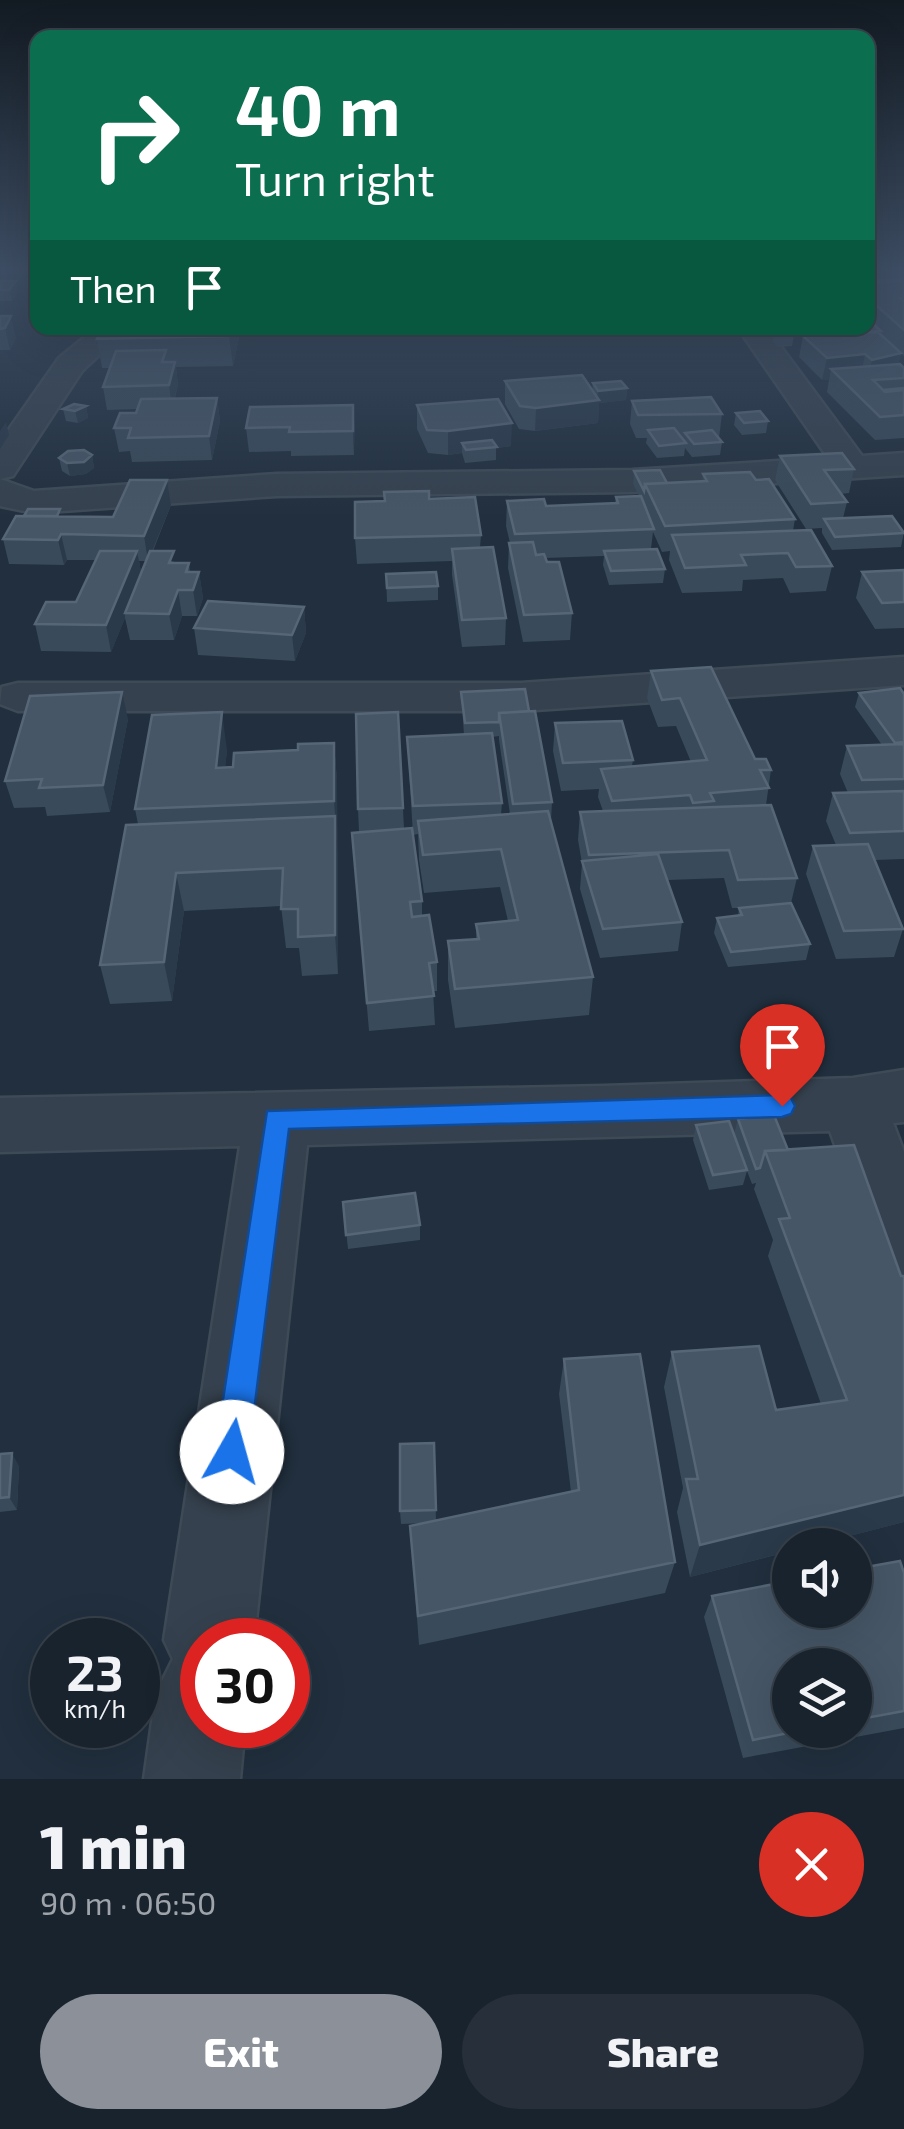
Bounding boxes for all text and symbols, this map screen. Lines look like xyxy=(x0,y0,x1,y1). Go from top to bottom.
text: 40 m xyxy=(235,66,401,150)
icon: right xyxy=(70,70,200,200)
text: Turn right xyxy=(235,151,435,205)
icon: arrive xyxy=(177,260,232,315)
text: Then xyxy=(70,265,157,311)
pin xyxy=(740,1004,825,1107)
icon: arrive xyxy=(755,1019,810,1074)
position arrow xyxy=(180,1400,284,1504)
map controls xyxy=(772,1528,872,1748)
button: sound xyxy=(772,1528,872,1628)
speed limit sign: 30 xyxy=(180,1618,310,1748)
text: 23 xyxy=(66,1641,124,1701)
button: layers xyxy=(772,1648,872,1748)
text: km/h xyxy=(64,1693,126,1723)
text: 1 min xyxy=(40,1809,187,1881)
button: close xyxy=(759,1812,864,1917)
text: 90 m · 06:50 xyxy=(40,1883,216,1921)
button: Exit xyxy=(40,1994,442,2109)
button: Share xyxy=(462,1994,864,2109)

